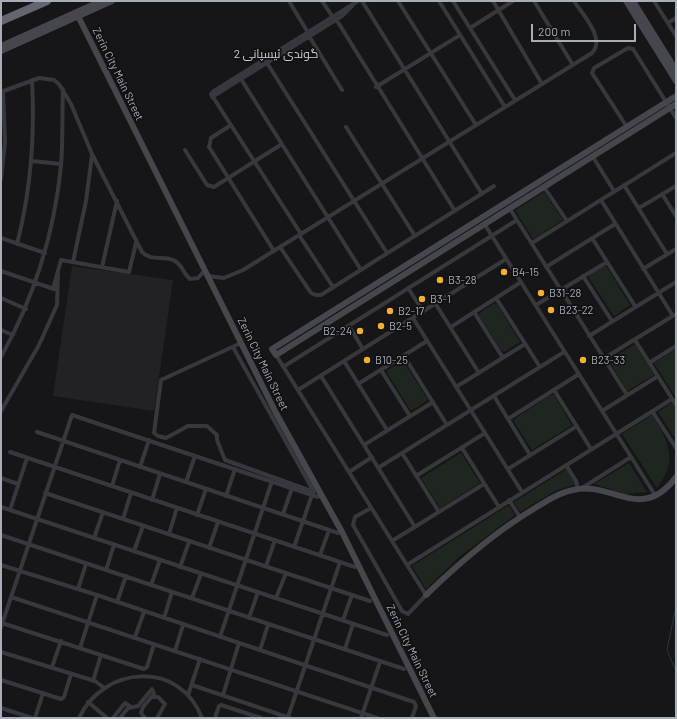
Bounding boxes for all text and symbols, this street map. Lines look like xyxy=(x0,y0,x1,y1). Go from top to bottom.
scale bar xyxy=(533,16,638,42)
text: 200 m xyxy=(538,24,570,38)
street label: Zerin City Main Street xyxy=(90,25,146,123)
district label: گوندی ئیسپانی 2 xyxy=(234,47,318,61)
place label: B4-15 xyxy=(512,265,539,279)
marker: B4-15 xyxy=(499,267,509,277)
place label: B3-28 xyxy=(448,273,477,287)
marker: B3-28 xyxy=(435,275,445,285)
place label: B31-28 xyxy=(549,286,581,300)
marker: B31-28 xyxy=(536,288,546,298)
place label: B3-1 xyxy=(430,292,451,306)
marker: B3-1 xyxy=(417,294,427,304)
place label: B23-22 xyxy=(559,303,594,317)
place label: B2-17 xyxy=(398,304,424,318)
marker: B23-22 xyxy=(546,305,556,315)
marker: B2-17 xyxy=(385,306,395,316)
street label: Zerin City Main Street xyxy=(235,315,291,413)
place label: B2-5 xyxy=(389,319,412,333)
marker: B2-5 xyxy=(376,321,386,331)
place label: B2-24 xyxy=(323,324,352,338)
marker: B2-24 xyxy=(355,326,365,336)
place label: B10-25 xyxy=(375,353,408,367)
place label: B23-33 xyxy=(591,353,625,367)
marker: B10-25 xyxy=(362,355,372,365)
marker: B23-33 xyxy=(578,355,588,365)
street label: Zerin City Main Street xyxy=(384,602,440,700)

